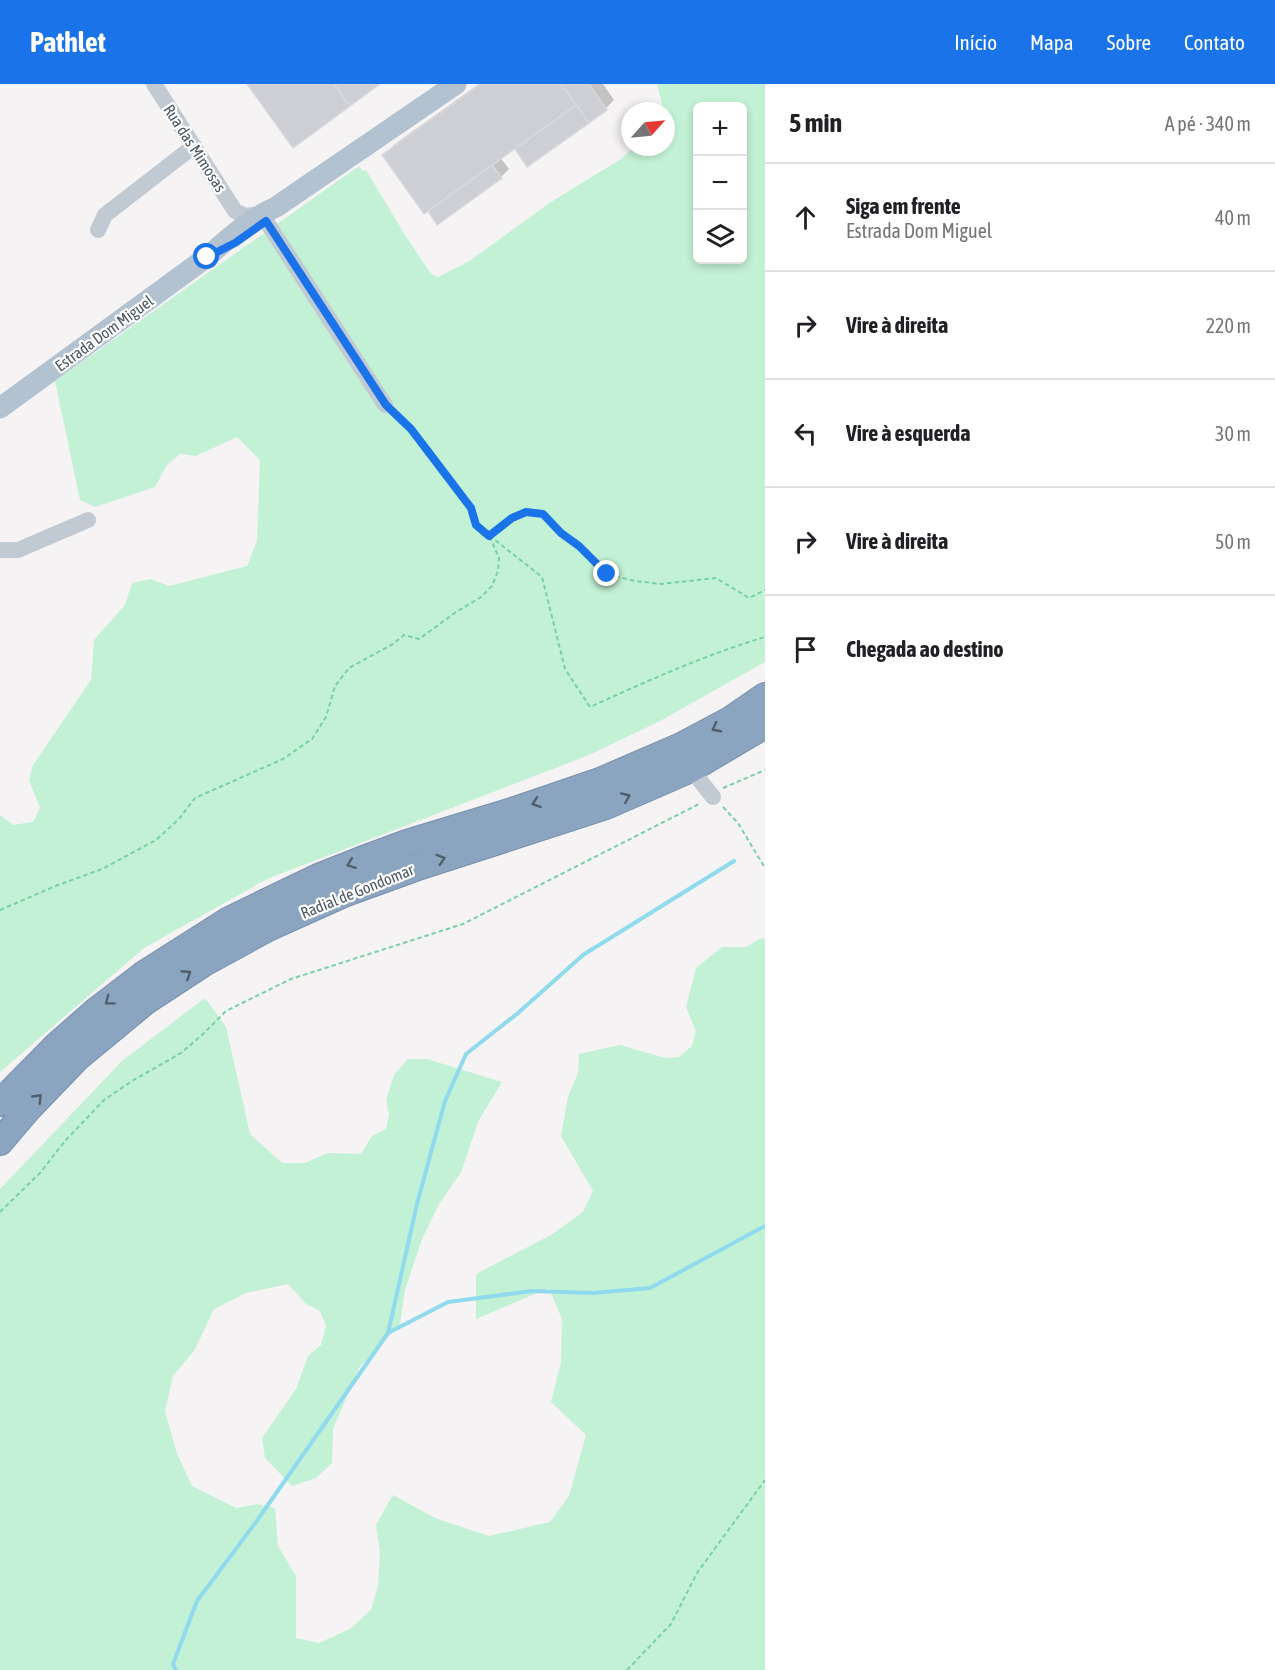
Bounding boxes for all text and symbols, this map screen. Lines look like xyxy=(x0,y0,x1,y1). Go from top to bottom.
text: Pathlet xyxy=(30,26,106,58)
text: Início xyxy=(954,30,997,54)
text: Mapa xyxy=(1030,30,1074,54)
text: Sobre xyxy=(1107,30,1151,54)
text: Contato xyxy=(1184,30,1245,54)
street label: Rua das Mimosas xyxy=(160,101,230,195)
north arrow xyxy=(621,102,675,156)
map controls xyxy=(693,102,747,264)
button: + xyxy=(693,102,747,156)
text: 5 min xyxy=(789,108,842,138)
text: A pé · 340 m xyxy=(1165,112,1251,135)
button: − xyxy=(693,156,747,210)
text: Siga em frente xyxy=(846,193,961,219)
icon: ahead xyxy=(789,201,822,234)
text: 40 m xyxy=(1215,206,1251,229)
button: layers xyxy=(693,210,747,264)
text: Estrada Dom Miguel xyxy=(846,219,992,242)
route start xyxy=(193,243,219,269)
street label: Estrada Dom Miguel xyxy=(51,291,158,375)
icon: right xyxy=(789,309,822,342)
text: Vire à direita xyxy=(846,312,948,338)
text: 220 m xyxy=(1206,314,1251,337)
icon: left xyxy=(789,417,822,450)
text: Vire à esquerda xyxy=(846,420,971,446)
text: 30 m xyxy=(1215,422,1251,445)
icon: right xyxy=(789,525,822,558)
text: Vire à direita xyxy=(846,528,948,554)
text: 50 m xyxy=(1215,530,1251,553)
route end xyxy=(593,560,619,586)
icon: arrive xyxy=(789,633,822,666)
text: Chegada ao destino xyxy=(846,636,1004,662)
one-way arrow xyxy=(711,721,722,732)
one-way arrow xyxy=(619,792,630,804)
one-way arrow xyxy=(531,795,542,808)
one-way arrow xyxy=(435,854,446,866)
one-way arrow xyxy=(346,857,357,869)
street label: Radial de Gondomar xyxy=(298,860,416,922)
one-way arrow xyxy=(181,970,192,981)
one-way arrow xyxy=(105,993,116,1004)
one-way arrow xyxy=(31,1095,42,1106)

